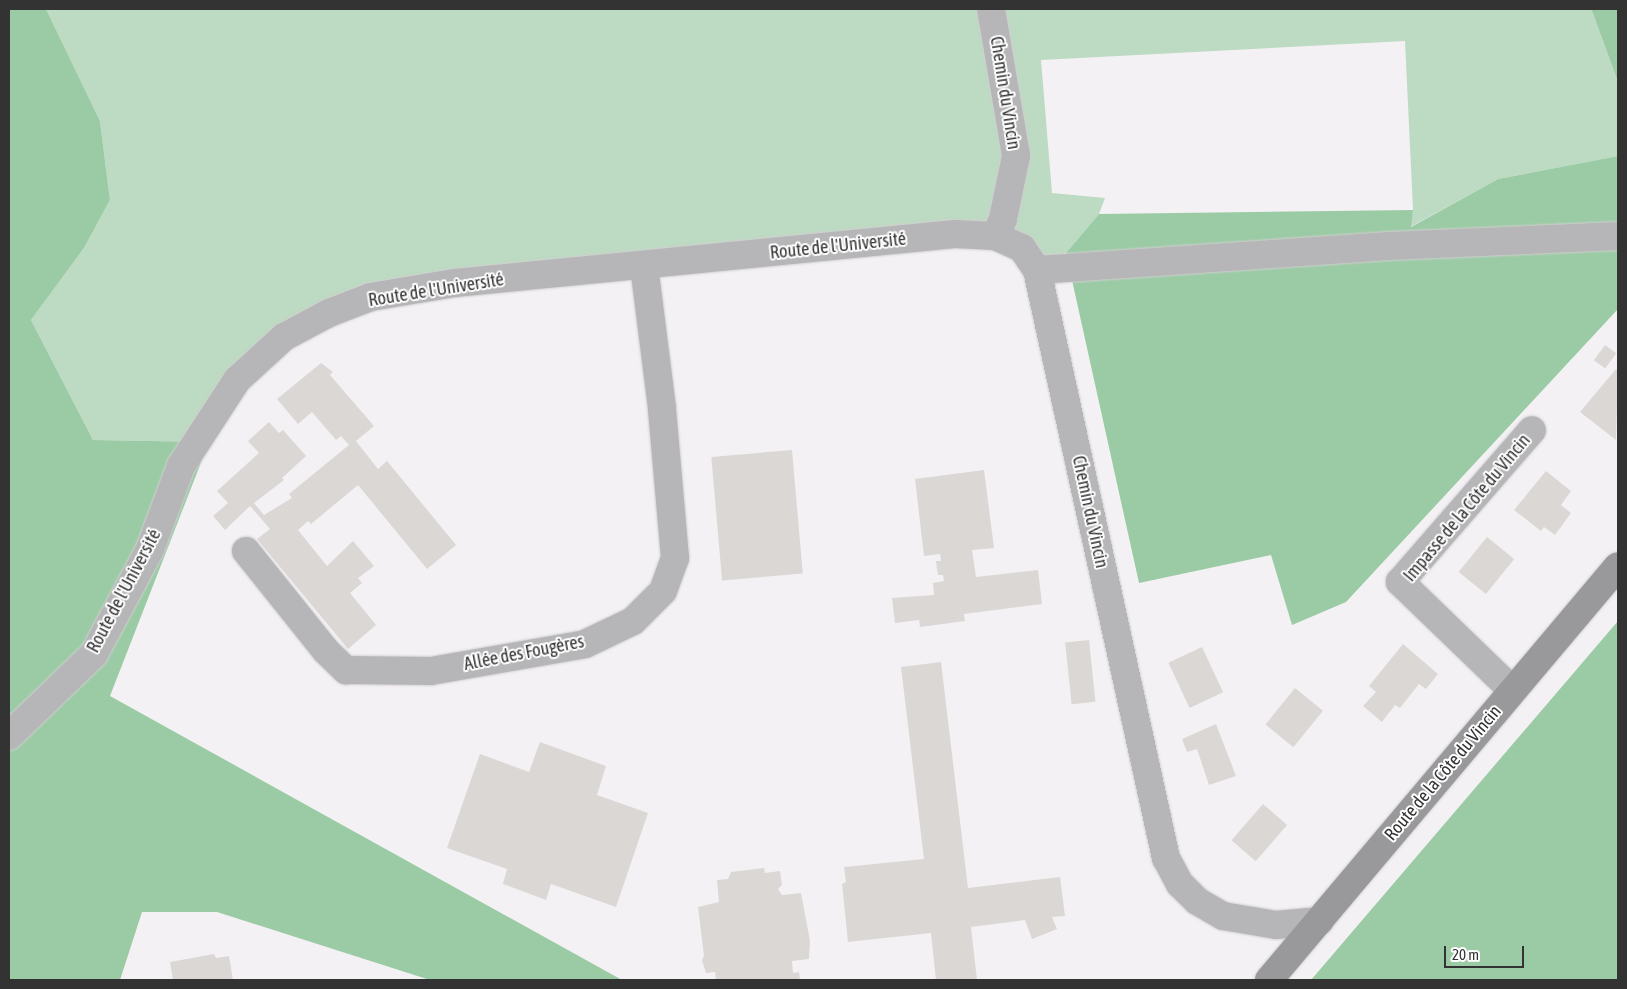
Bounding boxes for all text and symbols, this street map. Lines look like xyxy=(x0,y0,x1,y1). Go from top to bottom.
street label: Chemin du Vincin xyxy=(985,35,1025,151)
street label: Route de l'Université xyxy=(769,228,907,264)
street label: Route de l'Université xyxy=(367,269,505,311)
street label: Impasse de la Côte du Vincin xyxy=(1399,430,1535,586)
street label: Chemin du Vincin xyxy=(1068,454,1112,570)
street label: Route de l'Université xyxy=(82,526,166,656)
street label: Allée des Fougères xyxy=(462,631,586,675)
street label: Route de la Côte du Vincin xyxy=(1380,701,1506,845)
scale bar xyxy=(1447,936,1527,968)
text: 20 m xyxy=(1452,946,1479,963)

